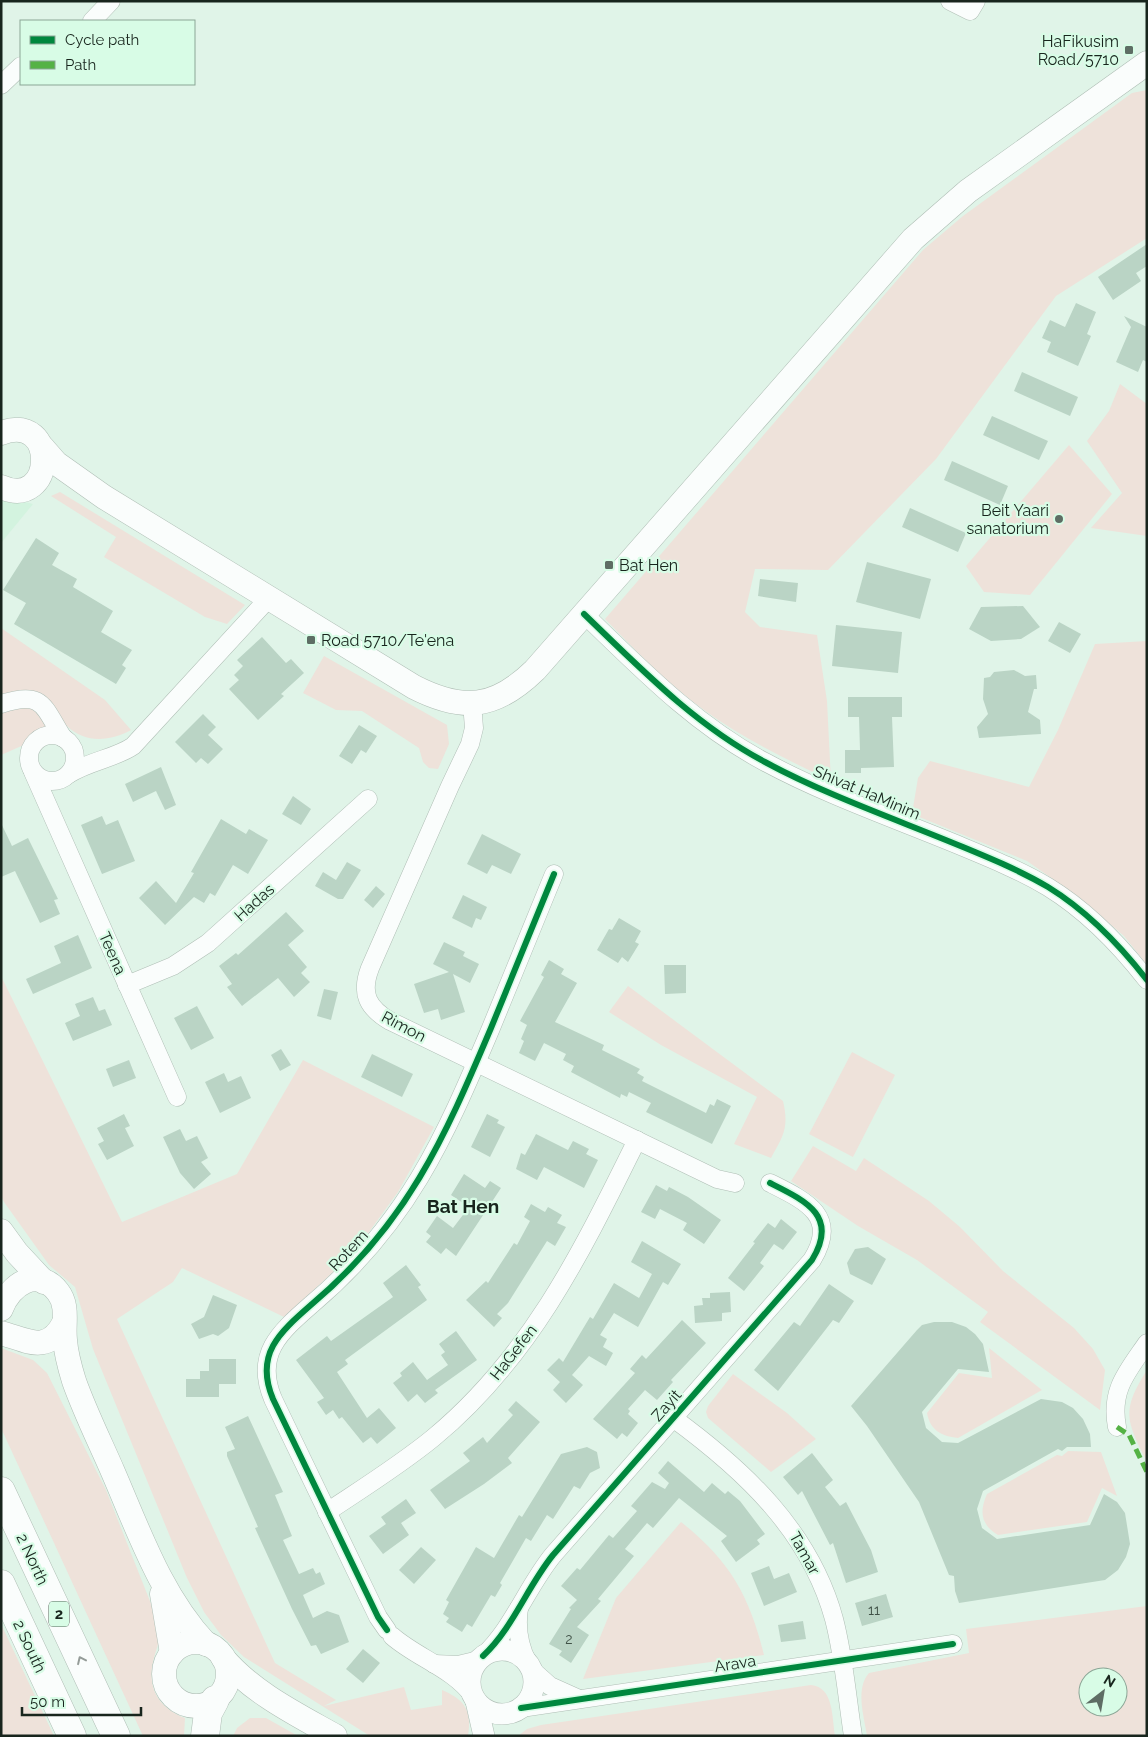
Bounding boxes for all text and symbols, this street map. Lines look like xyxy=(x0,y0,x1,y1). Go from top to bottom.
legend xyxy=(20,20,195,85)
text: Cycle path xyxy=(65,31,139,49)
place label: HaFikusim Road/5710 xyxy=(1038,32,1119,69)
marker: HaFikusim Road/5710 xyxy=(1123,44,1135,56)
text: Path xyxy=(65,56,96,74)
place label: Beit Yaari sanatorium xyxy=(967,501,1049,538)
marker: Beit Yaari sanatorium xyxy=(1053,513,1065,525)
place label: Bat Hen xyxy=(619,556,678,575)
marker: Bat Hen xyxy=(603,559,615,571)
place label: Road 5710/Te'ena xyxy=(321,631,454,650)
marker: Road 5710/Te'ena xyxy=(305,634,317,646)
street label: Shivat HaMinim xyxy=(810,761,923,824)
street label: Hadas xyxy=(231,879,278,925)
street label: Teena xyxy=(95,929,130,978)
street label: Rimon xyxy=(378,1007,429,1046)
district label: Bat Hen xyxy=(427,1195,499,1217)
street label: Rotem xyxy=(325,1226,372,1275)
street label: HaGefen xyxy=(486,1321,541,1384)
street label: Zayit xyxy=(647,1385,686,1425)
street label: Tamar xyxy=(785,1529,824,1578)
street label: 2 North xyxy=(12,1531,53,1588)
road number: 2 xyxy=(49,1602,69,1626)
house number: 11 xyxy=(868,1602,880,1618)
street label: 2 South xyxy=(9,1617,50,1676)
house number: 2 xyxy=(565,1631,573,1647)
street label: Arava xyxy=(713,1651,757,1676)
one-way arrow xyxy=(76,1656,87,1665)
north arrow xyxy=(1078,1667,1128,1717)
text: N xyxy=(1101,1671,1118,1690)
scale bar xyxy=(22,1684,141,1716)
text: 50 m xyxy=(30,1693,65,1711)

